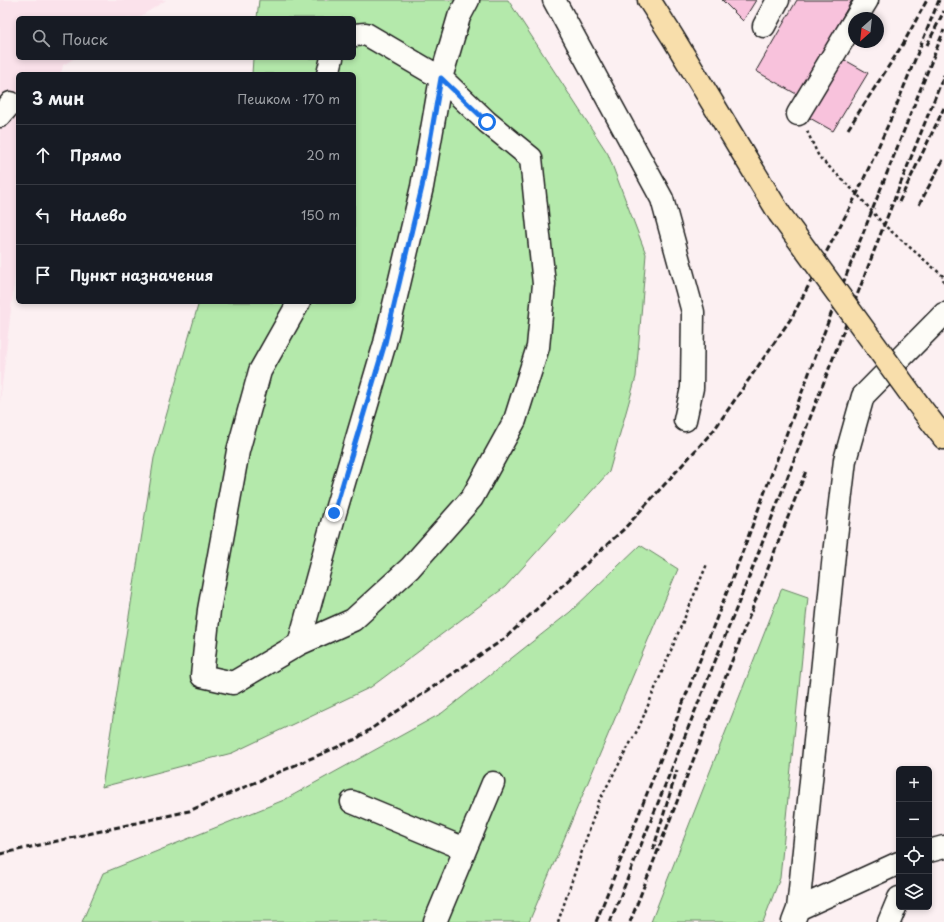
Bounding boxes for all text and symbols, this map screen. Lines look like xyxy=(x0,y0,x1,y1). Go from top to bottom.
north arrow xyxy=(848,12,884,48)
search box xyxy=(16,16,356,60)
icon: search xyxy=(30,27,52,49)
text: Поиск xyxy=(62,27,108,50)
text: 3 мин xyxy=(32,85,84,111)
text: Пешком · 170 m xyxy=(237,89,340,108)
route start xyxy=(478,113,496,131)
text: Прямо xyxy=(70,143,121,166)
icon: ahead xyxy=(32,144,54,166)
text: 20 m xyxy=(306,145,340,164)
text: Налево xyxy=(70,203,127,226)
icon: left xyxy=(32,204,54,226)
text: 150 m xyxy=(301,205,340,224)
text: Пункт назначения xyxy=(70,263,213,286)
icon: arrive xyxy=(32,264,54,286)
route end xyxy=(325,504,343,522)
map controls xyxy=(896,766,932,910)
button: + xyxy=(896,766,932,802)
button: − xyxy=(896,802,932,838)
button: locate xyxy=(896,838,932,874)
button: layers xyxy=(896,874,932,910)

